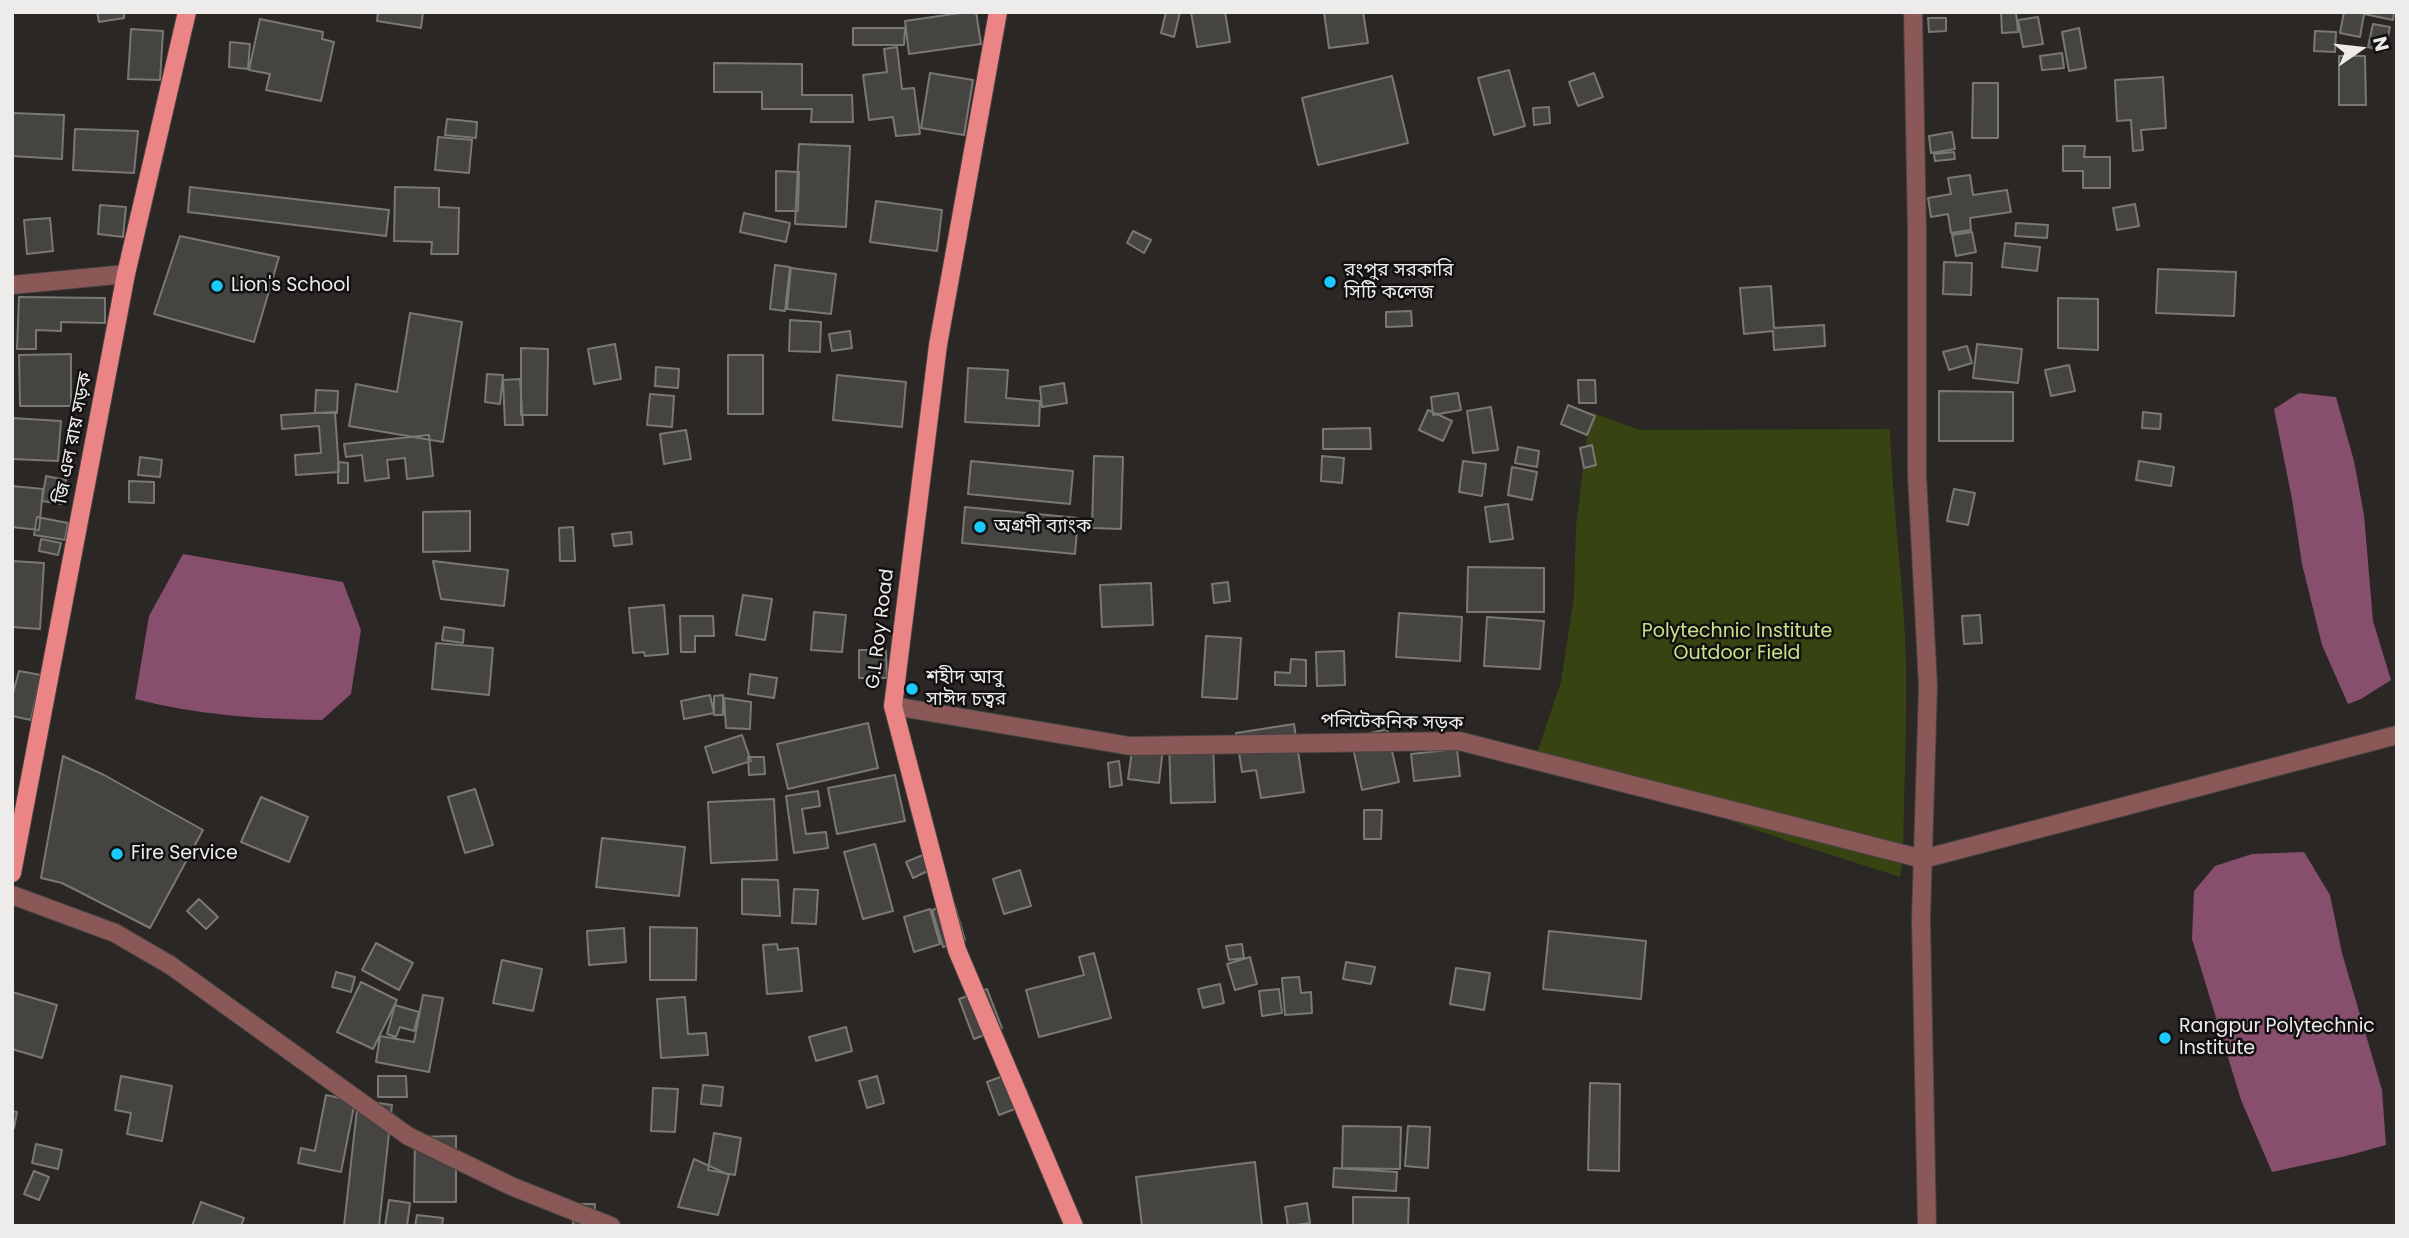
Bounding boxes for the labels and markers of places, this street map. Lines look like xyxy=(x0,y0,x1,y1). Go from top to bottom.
place label: রংপুর সরকারি সিটি কলেজ xyxy=(1344,260,1454,304)
marker: রংপুর সরকারি সিটি কলেজ xyxy=(1322,274,1338,290)
place label: Lion's School xyxy=(231,275,350,297)
marker: Lion's School xyxy=(209,278,225,294)
place label: অগ্রণী ব্যাংক xyxy=(994,516,1091,538)
marker: অগ্রণী ব্যাংক xyxy=(972,519,988,535)
place label: শহীদ আবু সাঈদ চত্বর xyxy=(926,667,1006,711)
marker: শহীদ আবু সাঈদ চত্বর xyxy=(904,681,920,697)
place label: Fire Service xyxy=(131,843,238,865)
marker: Fire Service xyxy=(109,846,125,862)
place label: Rangpur Polytechnic Institute xyxy=(2179,1016,2375,1060)
marker: Rangpur Polytechnic Institute xyxy=(2157,1030,2173,1046)

